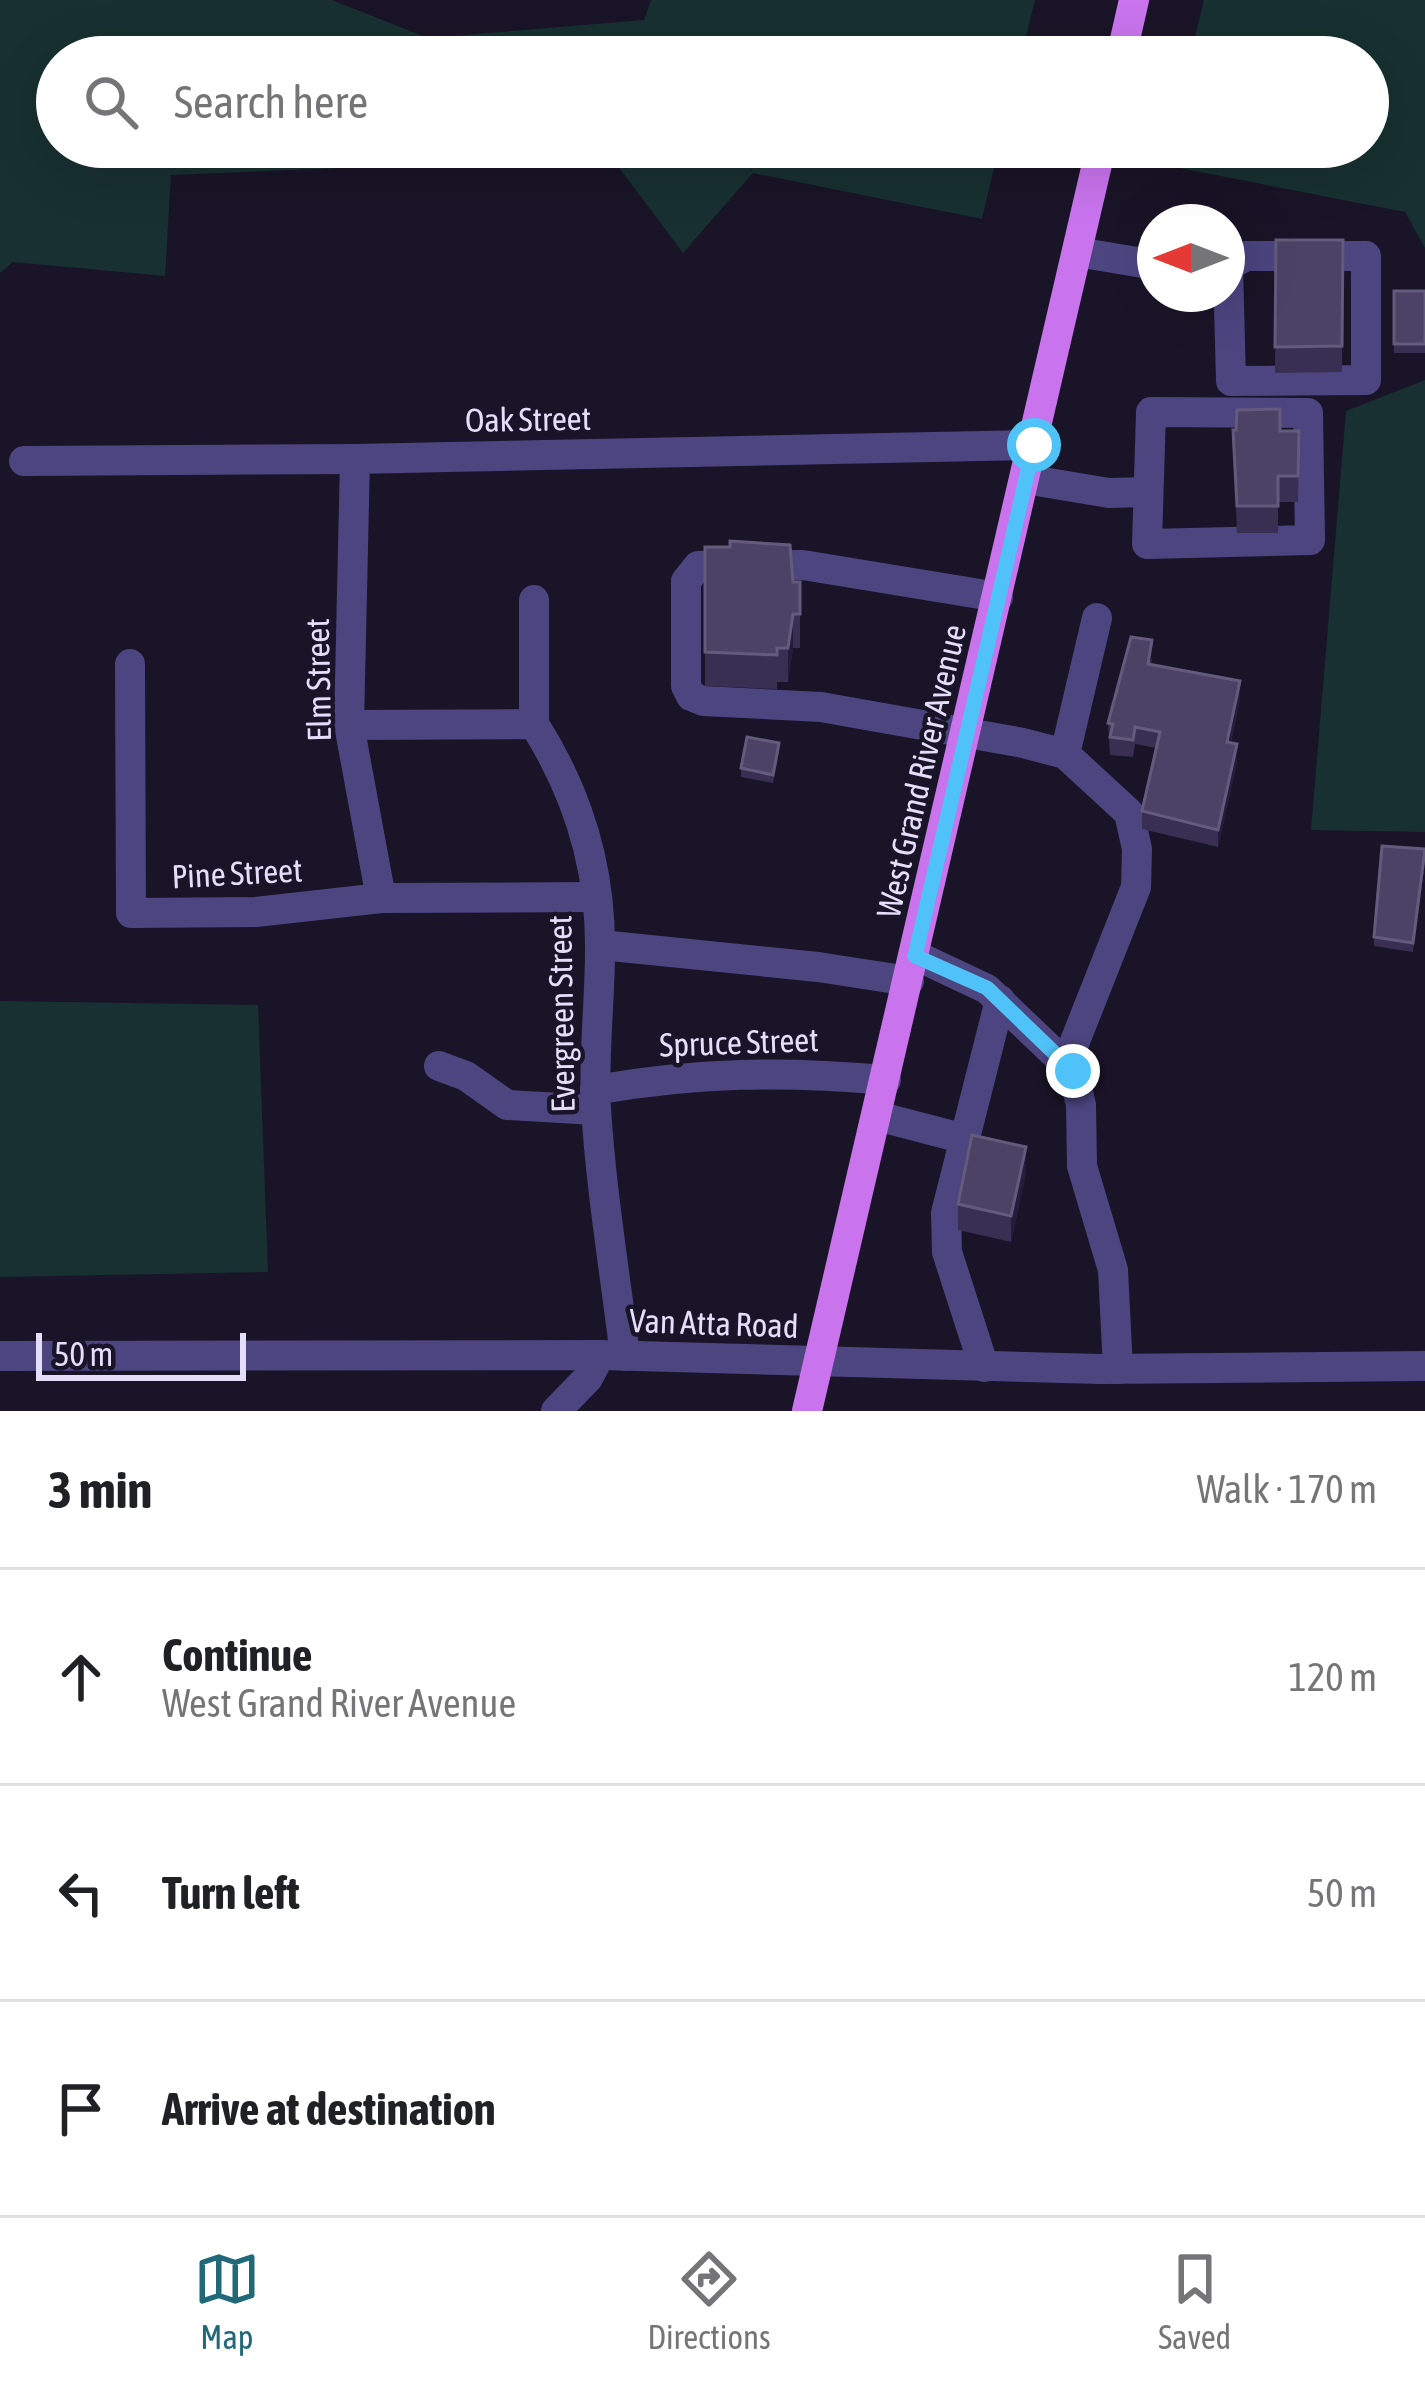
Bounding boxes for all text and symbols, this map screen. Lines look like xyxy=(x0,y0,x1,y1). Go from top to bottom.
search box xyxy=(36,36,1389,168)
icon: search xyxy=(78,69,144,135)
text: Search here xyxy=(174,76,368,128)
north arrow xyxy=(1137,204,1245,312)
street label: Oak Street xyxy=(465,399,591,439)
route start xyxy=(1007,418,1061,472)
street label: Elm Street xyxy=(298,618,338,742)
street label: West Grand River Avenue xyxy=(869,621,973,921)
street label: Pine Street xyxy=(171,851,303,895)
street label: Evergreen Street xyxy=(540,915,582,1113)
street label: Spruce Street xyxy=(659,1020,819,1064)
route end xyxy=(1046,1044,1100,1098)
street label: Van Atta Road xyxy=(629,1301,799,1345)
scale bar xyxy=(36,1327,246,1380)
text: 50 m xyxy=(54,1335,113,1373)
text: 3 min xyxy=(48,1460,152,1519)
text: Walk · 170 m xyxy=(1197,1467,1377,1511)
text: Continue xyxy=(162,1629,313,1681)
icon: ahead xyxy=(48,1644,114,1710)
text: 120 m xyxy=(1289,1655,1377,1699)
text: West Grand River Avenue xyxy=(162,1681,516,1725)
icon: left xyxy=(48,1860,114,1926)
text: Turn left xyxy=(162,1867,300,1919)
text: 50 m xyxy=(1307,1871,1377,1915)
icon: arrive xyxy=(48,2076,114,2142)
text: Arrive at destination xyxy=(162,2083,496,2135)
tab: Map xyxy=(194,2246,260,2356)
tab: Directions xyxy=(647,2246,771,2356)
tab: Saved xyxy=(1158,2246,1231,2356)

